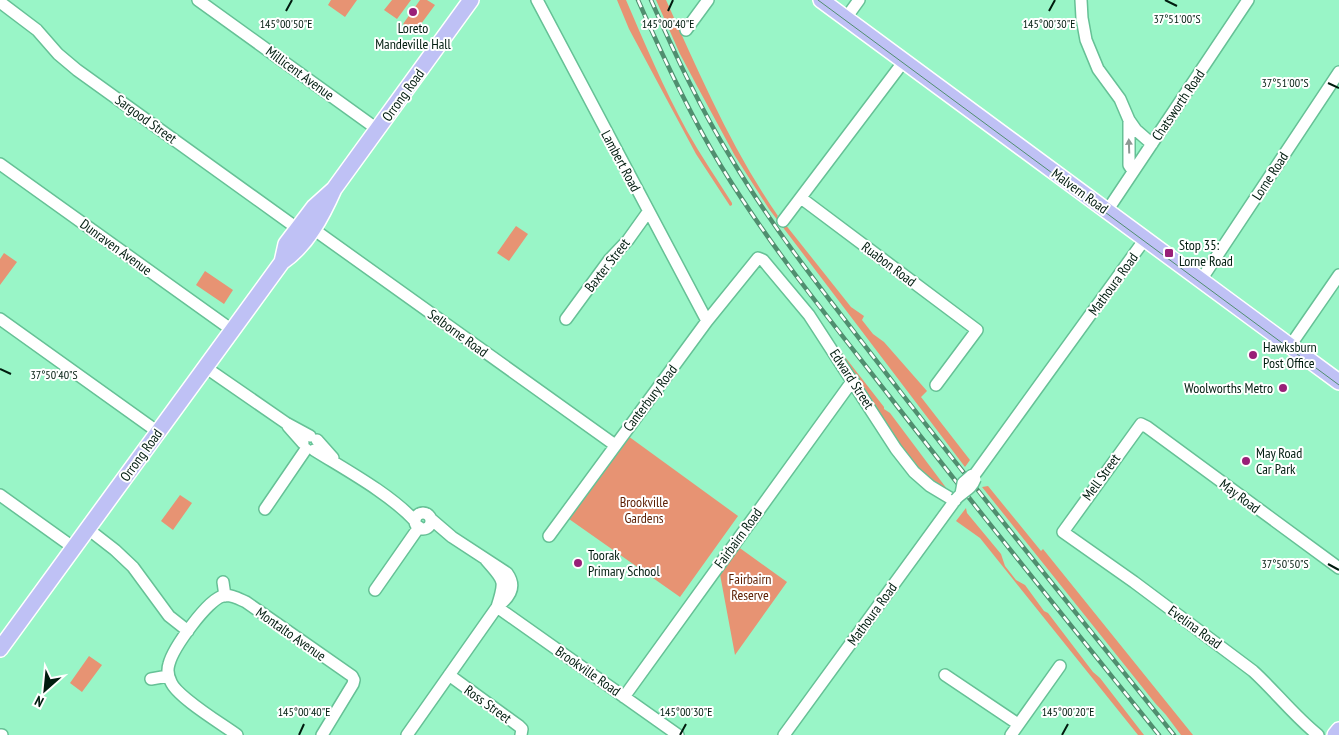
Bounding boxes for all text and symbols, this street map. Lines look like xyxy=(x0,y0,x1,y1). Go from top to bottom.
marker: Loreto Mandeville Hall xyxy=(407,6,419,18)
text: 37°51'00"S xyxy=(1153,11,1201,26)
text: 145°00'50"E xyxy=(260,16,312,31)
text: 145°00'40"E xyxy=(642,16,694,31)
text: 145°00'30"E xyxy=(1023,16,1075,31)
place label: Loreto Mandeville Hall xyxy=(375,19,452,53)
street label: Millicent Avenue xyxy=(262,42,338,104)
street label: Orrong Road xyxy=(378,65,428,125)
street label: Chatsworth Road xyxy=(1148,66,1208,144)
text: 37°51'00"S xyxy=(1261,75,1309,90)
street label: Sargood Street xyxy=(112,91,180,147)
street label: Lambert Road xyxy=(597,127,645,195)
one-way arrow xyxy=(1125,138,1133,154)
street label: Lorne Road xyxy=(1248,149,1292,203)
street label: Malvern Road xyxy=(1048,164,1112,218)
street label: Dunraven Avenue xyxy=(77,215,156,279)
street label: Baxter Street xyxy=(580,234,634,295)
place label: Stop 35: Lorne Road xyxy=(1179,236,1233,270)
street label: Ruabon Road xyxy=(858,238,920,290)
marker: Stop 35: Lorne Road xyxy=(1163,247,1175,259)
street label: Mathoura Road xyxy=(1084,249,1142,319)
street label: Selborne Road xyxy=(424,305,492,361)
place label: Hawksburn Post Office xyxy=(1263,338,1317,372)
street label: Edward Street xyxy=(826,346,878,412)
marker: Hawksburn Post Office xyxy=(1247,349,1259,361)
street label: Canterbury Road xyxy=(619,361,681,435)
text: 37°50'40"S xyxy=(30,367,78,382)
place label: Woolworths Metro xyxy=(1184,379,1273,397)
marker: Woolworths Metro xyxy=(1277,382,1289,394)
street label: Orrong Road xyxy=(116,425,166,485)
place label: May Road Car Park xyxy=(1256,444,1302,478)
street label: Mell Street xyxy=(1078,450,1124,504)
marker: May Road Car Park xyxy=(1240,455,1252,467)
street label: May Road xyxy=(1216,475,1264,517)
park label: Brookville Gardens xyxy=(620,493,669,527)
street label: Fairbairn Road xyxy=(710,504,766,572)
place label: Toorak Primary School xyxy=(588,546,660,580)
text: 37°50'50"S xyxy=(1261,556,1309,571)
marker: Toorak Primary School xyxy=(572,557,584,569)
park label: Fairbairn Reserve xyxy=(729,570,771,604)
street label: Mathoura Road xyxy=(843,579,901,649)
street label: Evelina Road xyxy=(1165,601,1225,653)
street label: Montalto Avenue xyxy=(252,603,330,665)
street label: Brookville Road xyxy=(552,642,624,700)
north arrow xyxy=(20,665,70,715)
street label: Ross Street xyxy=(461,681,515,727)
text: N xyxy=(32,692,47,711)
text: 145°00'40"E xyxy=(278,704,330,719)
text: 145°00'30"E xyxy=(660,704,712,719)
text: 145°00'20"E xyxy=(1042,704,1094,719)

